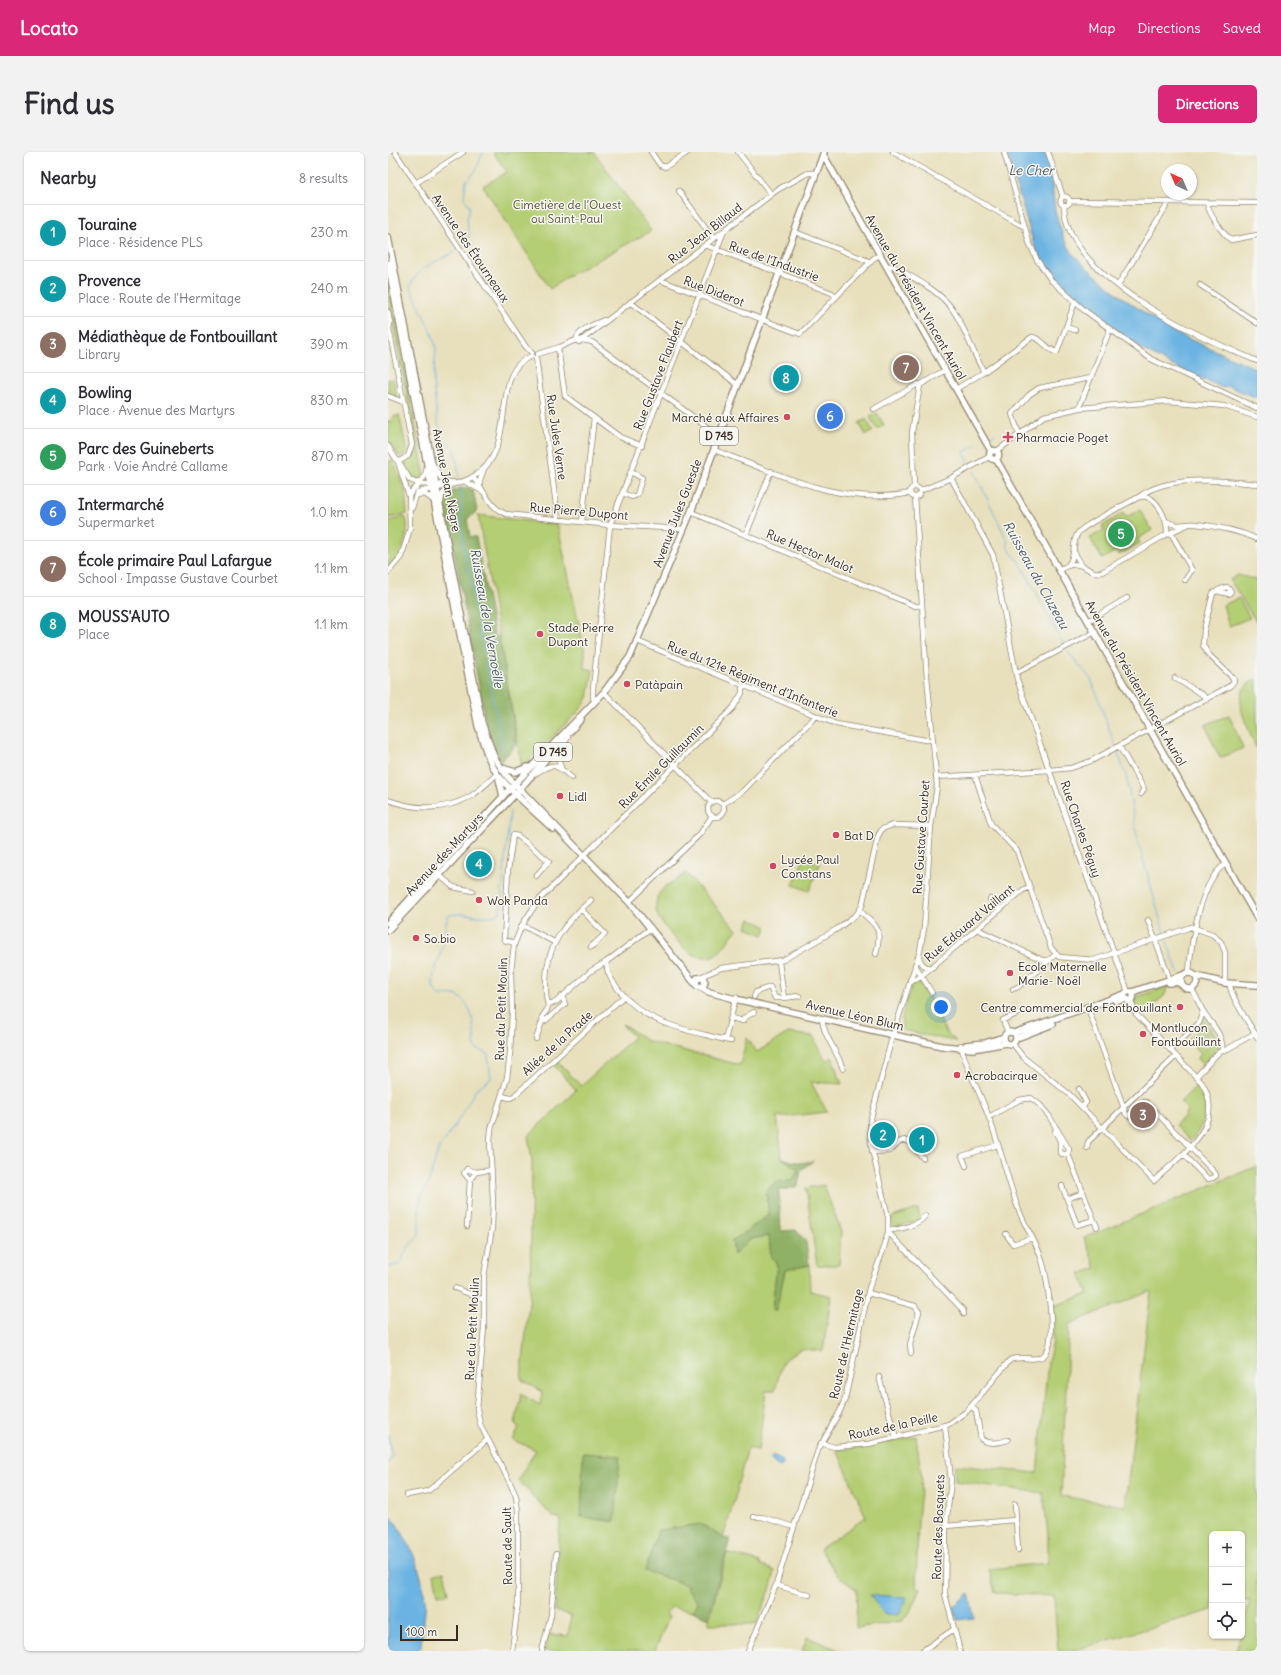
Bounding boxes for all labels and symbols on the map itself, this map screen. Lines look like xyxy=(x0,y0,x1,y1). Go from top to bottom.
water label: Le Cher xyxy=(1008,162,1055,179)
north arrow xyxy=(1161,164,1197,200)
street label: Avenue des Étourneaux xyxy=(429,191,513,305)
park label: Cimetière de l’Ouest ou Saint-Paul xyxy=(513,197,621,226)
street label: Rue Jean Billaud xyxy=(665,199,745,267)
street label: Avenue du Président Vincent Auriol xyxy=(862,212,970,382)
street label: Rue de l'Industrie xyxy=(727,238,821,284)
street label: Rue Diderot xyxy=(681,273,747,309)
street label: Rue Gustave Flaubert xyxy=(630,318,686,432)
pin: 7 xyxy=(893,353,919,383)
pin: 8 xyxy=(773,363,799,393)
street label: Rue Jules Verne xyxy=(544,393,570,481)
pin: 6 xyxy=(817,401,843,431)
place label: Marché aux Affaires xyxy=(671,410,779,425)
marker: Marché aux Affaires xyxy=(782,412,792,422)
street label: Avenue Jean Nègre xyxy=(430,427,464,533)
road number: D 745 xyxy=(700,427,738,445)
place label: Pharmacie Poget xyxy=(1016,430,1108,445)
marker: Pharmacie Poget xyxy=(1003,432,1013,442)
street label: Avenue Jules Guesde xyxy=(649,457,705,569)
street label: Rue Pierre Dupont xyxy=(529,499,629,523)
water label: Ruisseau du Cluzeau xyxy=(999,518,1073,633)
pin: 5 xyxy=(1108,519,1134,549)
street label: Rue Hector Malot xyxy=(764,526,856,576)
water label: Ruisseau de la Vernoëlle xyxy=(466,547,508,690)
street label: Avenue du Président Vincent Auriol xyxy=(1082,598,1190,768)
place label: Stade Pierre Dupont xyxy=(548,620,614,649)
marker: Stade Pierre Dupont xyxy=(535,629,545,639)
street label: Rue du 121e Régiment d'Infanterie xyxy=(665,638,841,720)
place label: Patàpain xyxy=(635,677,683,692)
marker: Patàpain xyxy=(622,679,632,689)
street label: Rue Émile Guillaumin xyxy=(615,720,707,812)
road number: D 745 xyxy=(534,743,572,761)
street label: Rue Gustave Courbet xyxy=(910,779,932,895)
street label: Rue Charles Péguy xyxy=(1057,779,1105,879)
place label: Lidl xyxy=(568,789,587,804)
marker: Lidl xyxy=(555,791,565,801)
street label: Avenue des Martyrs xyxy=(402,810,486,898)
place label: Bat D xyxy=(844,828,874,843)
marker: Bat D xyxy=(831,830,841,840)
pin: 4 xyxy=(466,849,492,879)
place label: Lycée Paul Constans xyxy=(781,852,839,881)
marker: Lycée Paul Constans xyxy=(768,861,778,871)
street label: Rue Edouard Vaillant xyxy=(921,881,1017,965)
place label: Wok Panda xyxy=(487,893,548,908)
marker: Wok Panda xyxy=(474,895,484,905)
place label: So.bio xyxy=(424,931,456,946)
marker: So.bio xyxy=(411,933,421,943)
street label: Rue du Petit Moulin xyxy=(492,957,510,1061)
place label: Ecole Maternelle Marie- Noël xyxy=(1018,959,1107,988)
marker: Ecole Maternelle Marie- Noël xyxy=(1005,968,1015,978)
street label: Avenue Léon Blum xyxy=(804,996,906,1034)
your location xyxy=(931,997,951,1017)
place label: Centre commercial de Fontbouillant xyxy=(981,1000,1172,1015)
marker: Centre commercial de Fontbouillant xyxy=(1175,1002,1185,1012)
street label: Allée de la Prade xyxy=(519,1007,595,1079)
place label: Montlucon Fontbouillant xyxy=(1151,1020,1221,1049)
marker: Montlucon Fontbouillant xyxy=(1138,1029,1148,1039)
place label: Acrobacirque xyxy=(965,1068,1037,1083)
marker: Acrobacirque xyxy=(952,1070,962,1080)
pin: 3 xyxy=(1130,1100,1156,1130)
pin: 2 xyxy=(870,1120,896,1150)
pin: 1 xyxy=(909,1125,935,1155)
street label: Rue du Petit Moulin xyxy=(462,1277,482,1381)
street label: Route de l'Hermitage xyxy=(826,1287,866,1401)
street label: Route de la Peille xyxy=(847,1409,939,1443)
street label: Route des Bosquets xyxy=(929,1474,947,1580)
street label: Route de Sault xyxy=(499,1507,515,1585)
scale bar xyxy=(400,1623,458,1642)

